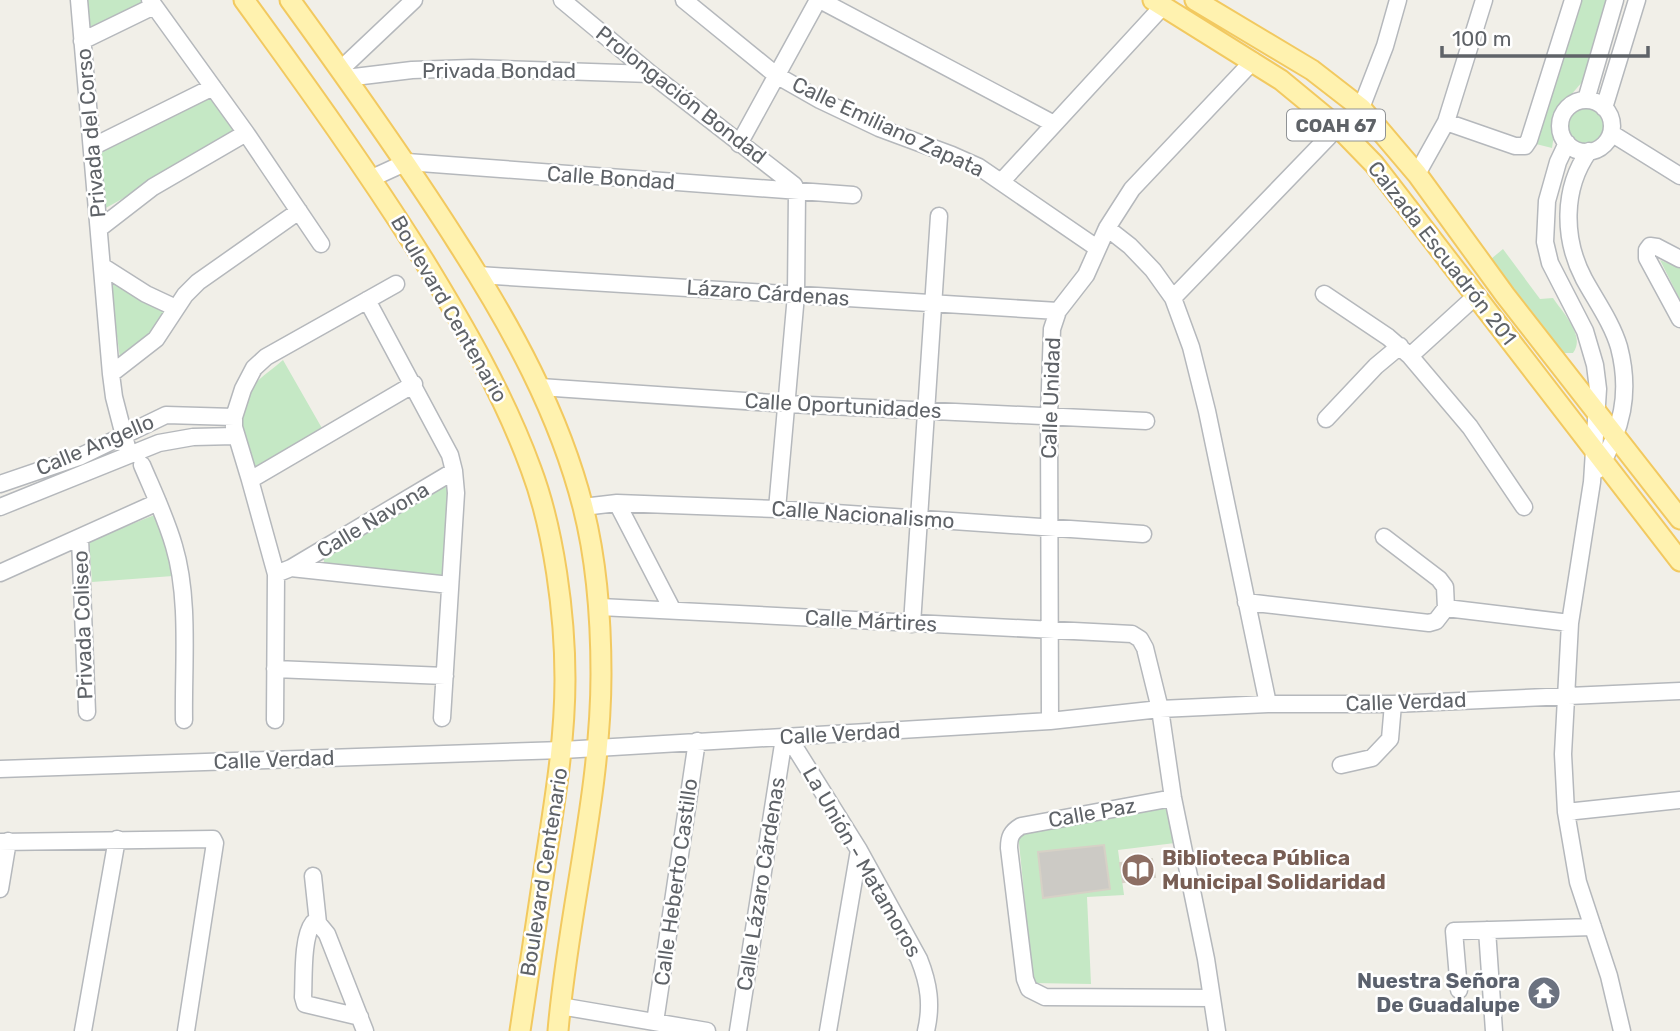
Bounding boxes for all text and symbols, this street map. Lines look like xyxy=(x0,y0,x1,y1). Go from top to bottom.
scale bar xyxy=(1442,14,1648,58)
street label: Prolongación Bondad xyxy=(591,20,771,169)
text: 100 m xyxy=(1452,26,1511,51)
street label: Privada del Corso xyxy=(71,47,110,219)
street label: Privada Bondad xyxy=(422,58,576,83)
street label: Calle Emiliano Zapata xyxy=(788,71,988,182)
road number: COAH 67 xyxy=(1287,110,1385,140)
street label: Calzada Escuadrón 201 xyxy=(1363,156,1522,350)
street label: Calle Bondad xyxy=(546,161,676,194)
street label: Boulevard Centenario xyxy=(386,211,513,406)
street label: Lázaro Cárdenas xyxy=(686,274,850,311)
street label: Calle Unidad xyxy=(1036,337,1065,459)
street label: Calle Oportunidades xyxy=(744,388,942,423)
street label: Calle Angello xyxy=(32,409,157,481)
street label: Calle Navona xyxy=(312,476,433,563)
street label: Calle Nacionalismo xyxy=(771,496,955,533)
street label: Privada Coliseo xyxy=(67,550,98,700)
street label: Calle Mártires xyxy=(804,605,938,636)
street label: Calle Verdad xyxy=(1345,687,1467,716)
street label: Calle Verdad xyxy=(779,718,901,749)
street label: Calle Verdad xyxy=(213,745,335,774)
street label: La Unión - Matamoros xyxy=(798,762,927,961)
street label: Boulevard Centenario xyxy=(515,766,572,978)
street label: Calle Lázaro Cárdenas xyxy=(731,775,790,993)
street label: Calle Heberto Castillo xyxy=(649,777,702,987)
street label: Calle Paz xyxy=(1046,793,1138,832)
place label: Biblioteca Pública Municipal Solidaridad xyxy=(1162,845,1386,894)
library icon: Biblioteca Pública Municipal Solidaridad xyxy=(1119,851,1157,889)
place label: Nuestra Señora De Guadalupe xyxy=(1357,968,1520,1017)
temple icon: Nuestra Señora De Guadalupe xyxy=(1525,974,1563,1012)

